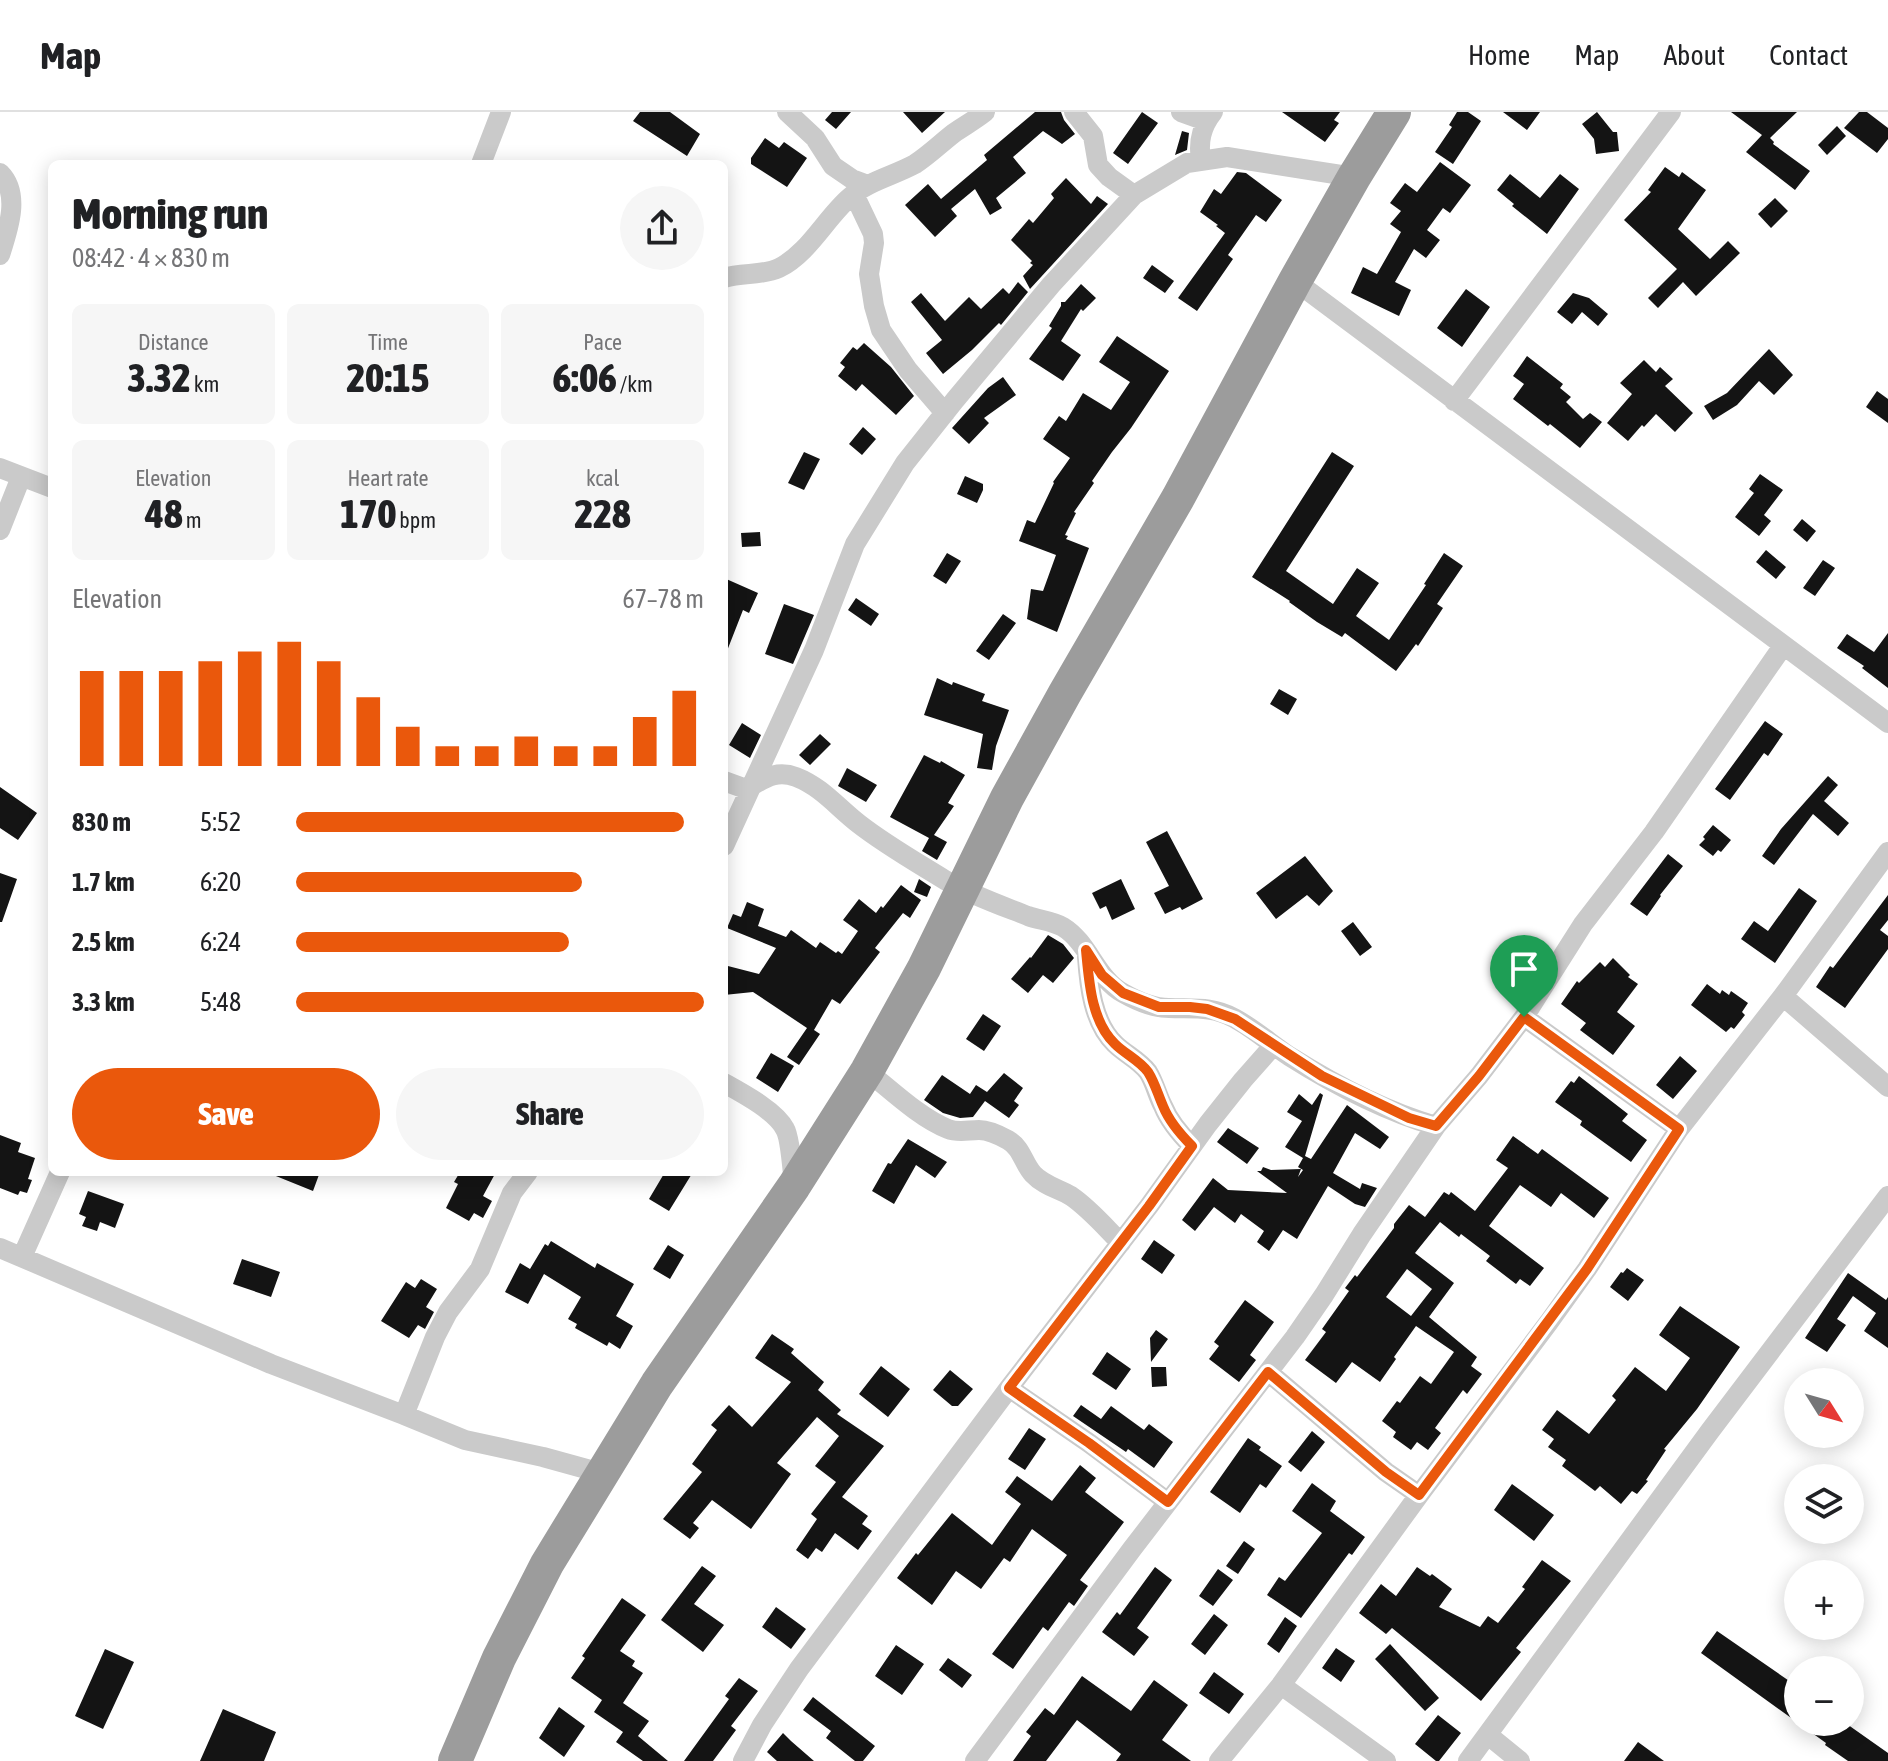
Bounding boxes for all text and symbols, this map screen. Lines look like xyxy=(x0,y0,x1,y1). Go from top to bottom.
text: Map xyxy=(40,34,101,77)
text: Home xyxy=(1468,39,1530,71)
text: Map xyxy=(1574,39,1619,71)
text: About xyxy=(1663,39,1725,71)
text: Contact xyxy=(1769,39,1848,71)
button: share xyxy=(620,186,704,270)
text: Morning run xyxy=(72,188,268,238)
text: 08:42 · 4 × 830 m xyxy=(72,243,230,273)
text: Distance xyxy=(138,329,209,355)
text: Time xyxy=(368,329,408,355)
text: Pace xyxy=(583,329,622,355)
text: 3.32 xyxy=(127,355,191,400)
text: 20:15 xyxy=(346,355,430,400)
text: 6:06 xyxy=(553,355,617,400)
text: km xyxy=(191,371,219,397)
text: /km xyxy=(617,371,653,397)
text: Elevation xyxy=(135,465,211,491)
text: Heart rate xyxy=(347,465,429,491)
text: kcal xyxy=(586,465,619,491)
text: 48 xyxy=(145,491,183,536)
text: 170 xyxy=(340,491,396,536)
text: 228 xyxy=(574,491,631,536)
text: m xyxy=(183,507,202,533)
text: bpm xyxy=(396,507,436,533)
text: Elevation xyxy=(72,584,162,614)
text: 67–78 m xyxy=(622,584,704,614)
text: 830 m xyxy=(72,807,131,837)
text: 5:52 xyxy=(200,807,241,837)
text: 1.7 km xyxy=(72,867,135,897)
text: 6:20 xyxy=(200,867,241,897)
text: 2.5 km xyxy=(72,927,135,957)
text: 6:24 xyxy=(200,927,241,957)
pin xyxy=(1490,935,1558,1017)
icon: arrive xyxy=(1502,947,1546,991)
text: 3.3 km xyxy=(72,987,135,1017)
text: 5:48 xyxy=(200,987,241,1017)
button: Save xyxy=(72,1068,380,1160)
button: Share xyxy=(396,1068,704,1160)
north arrow xyxy=(1784,1368,1864,1448)
map controls xyxy=(1784,1368,1864,1736)
button: layers xyxy=(1784,1464,1864,1544)
button: + xyxy=(1784,1560,1864,1640)
button: − xyxy=(1784,1656,1864,1736)

